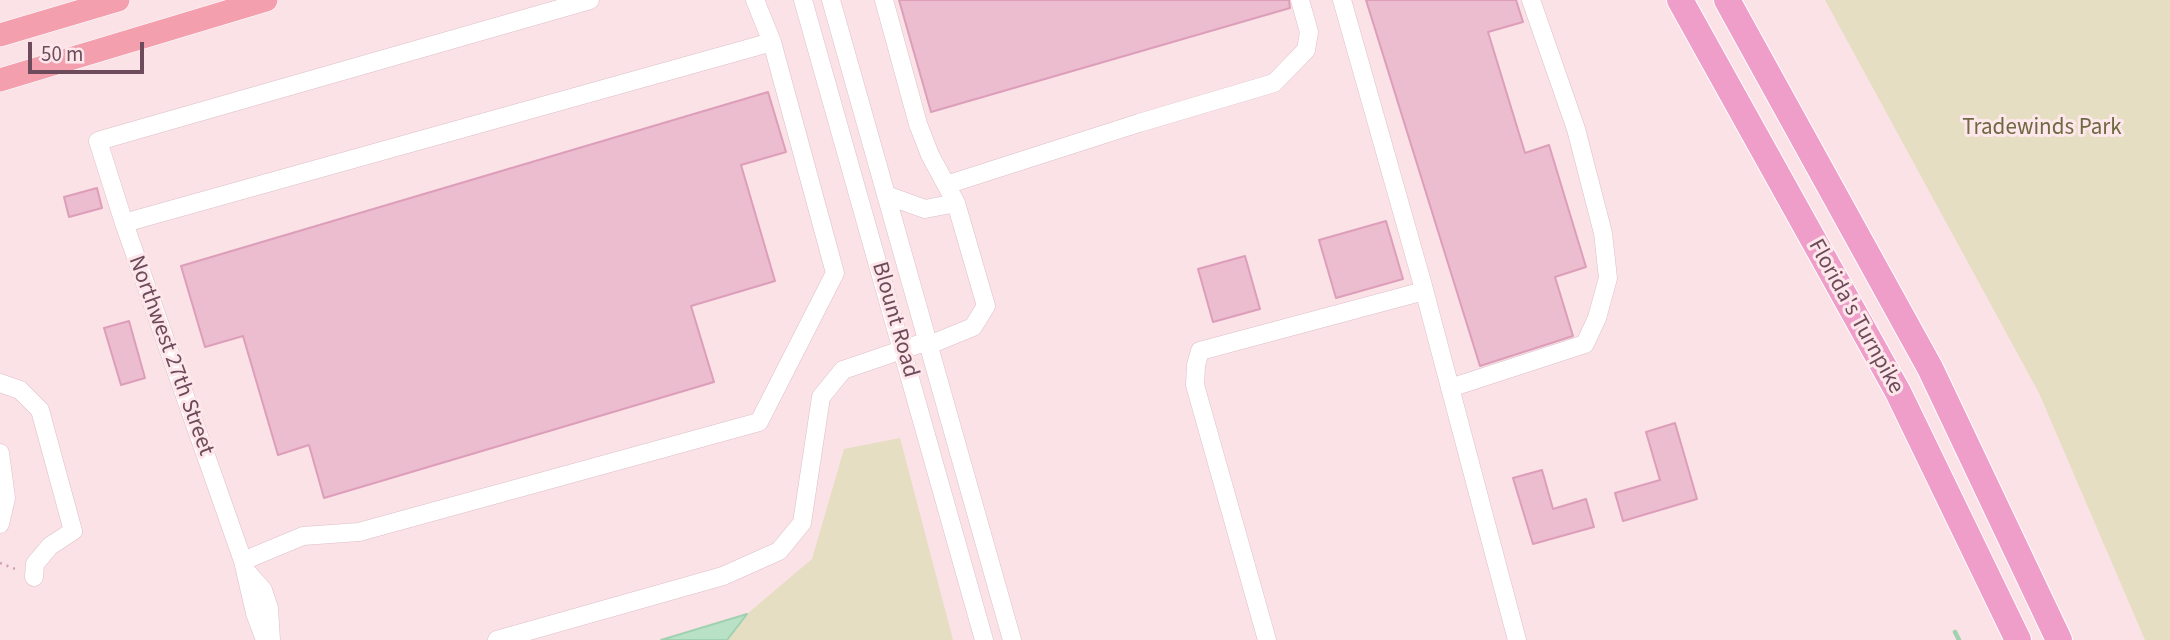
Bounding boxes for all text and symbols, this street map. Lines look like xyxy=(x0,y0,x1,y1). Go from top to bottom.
scale bar xyxy=(32,28,147,72)
text: 50 m xyxy=(41,39,83,69)
park label: Tradewinds Park xyxy=(1962,115,2122,143)
street label: Florida's Turnpike xyxy=(1801,235,1909,399)
street label: Northwest 27th Street xyxy=(121,252,219,460)
street label: Blount Road xyxy=(864,259,924,381)

